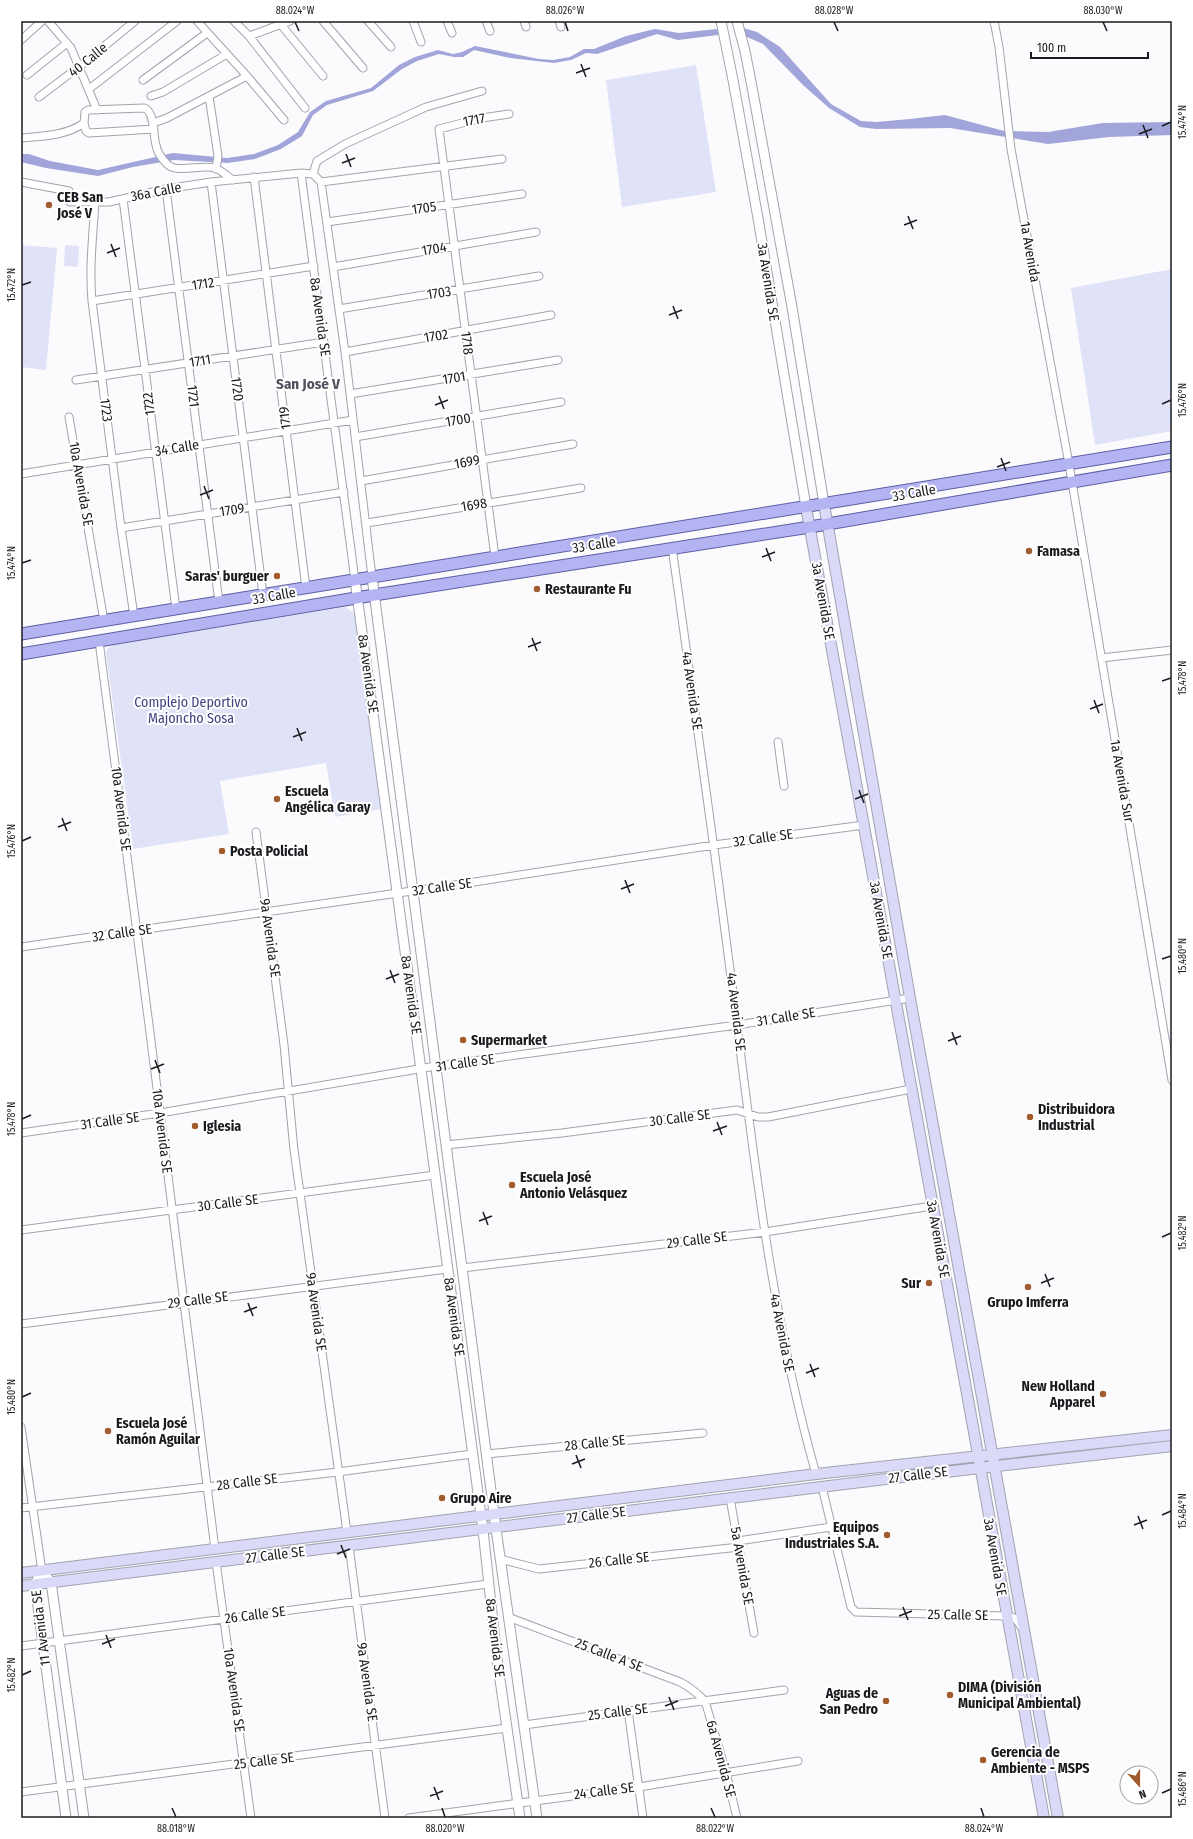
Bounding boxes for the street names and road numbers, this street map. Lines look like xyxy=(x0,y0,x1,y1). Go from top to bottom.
street label: 40 Calle xyxy=(65,39,111,81)
street label: 1717 xyxy=(462,109,487,130)
street label: 36a Calle xyxy=(129,179,183,205)
street label: 1705 xyxy=(411,198,437,218)
street label: 1a Avenida xyxy=(1016,220,1044,284)
street label: 1704 xyxy=(420,238,448,260)
street label: 3a Avenida SE xyxy=(753,242,783,323)
street label: 1712 xyxy=(191,274,215,294)
street label: 8a Avenida SE xyxy=(306,276,334,358)
street label: 1703 xyxy=(426,283,452,303)
street label: 1702 xyxy=(423,326,449,346)
street label: 1718 xyxy=(457,330,477,356)
street label: 1711 xyxy=(188,351,212,371)
street label: 1701 xyxy=(441,368,467,388)
street label: 1720 xyxy=(227,376,247,402)
street label: 1721 xyxy=(183,384,203,408)
street label: 1722 xyxy=(139,391,159,417)
street label: 1723 xyxy=(96,397,116,423)
street label: 1719 xyxy=(275,405,295,431)
street label: 1700 xyxy=(444,409,472,431)
street label: 34 Calle xyxy=(154,436,200,460)
street label: 10a Avenida SE xyxy=(65,440,97,528)
street label: 1699 xyxy=(453,451,481,473)
street label: 33 Calle xyxy=(891,481,937,505)
street label: 1698 xyxy=(460,495,488,515)
street label: 1709 xyxy=(218,500,246,520)
street label: 33 Calle xyxy=(571,533,617,557)
street label: 3a Avenida SE xyxy=(808,561,838,642)
street label: 33 Calle xyxy=(251,584,297,608)
street label: 8a Avenida SE xyxy=(354,633,382,715)
street label: 4a Avenida SE xyxy=(678,650,706,732)
street label: 1a Avenida Sur xyxy=(1106,738,1138,824)
street label: 10a Avenida SE xyxy=(107,766,135,853)
street label: 32 Calle SE xyxy=(732,825,795,851)
street label: 32 Calle SE xyxy=(411,874,474,900)
street label: 3a Avenida SE xyxy=(866,880,896,961)
street label: 9a Avenida SE xyxy=(256,898,284,979)
street label: 32 Calle SE xyxy=(91,920,154,946)
street label: 8a Avenida SE xyxy=(397,954,425,1036)
street label: 4a Avenida SE xyxy=(723,972,749,1053)
street label: 31 Calle SE xyxy=(755,1004,817,1030)
street label: 31 Calle SE xyxy=(434,1050,496,1076)
street label: 10a Avenida SE xyxy=(148,1088,176,1175)
street label: 30 Calle SE xyxy=(648,1106,712,1130)
street label: 31 Calle SE xyxy=(79,1108,141,1134)
street label: 30 Calle SE xyxy=(196,1191,260,1215)
street label: 3a Avenida SE xyxy=(923,1199,953,1280)
street label: 29 Calle SE xyxy=(666,1228,729,1252)
street label: 9a Avenida SE xyxy=(302,1272,330,1353)
street label: 8a Avenida SE xyxy=(440,1276,468,1358)
street label: 29 Calle SE xyxy=(167,1288,230,1312)
street label: 4a Avenida SE xyxy=(766,1292,798,1374)
street label: 28 Calle SE xyxy=(564,1431,627,1455)
street label: 27 Calle SE xyxy=(887,1463,949,1487)
street label: 28 Calle SE xyxy=(216,1470,279,1494)
street label: 27 Calle SE xyxy=(565,1503,627,1527)
street label: 3a Avenida SE xyxy=(980,1517,1010,1598)
street label: 5a Avenida SE xyxy=(727,1526,757,1607)
street label: 27 Calle SE xyxy=(244,1543,306,1567)
street label: 26 Calle SE xyxy=(588,1548,651,1572)
street label: 11 Avenida SE xyxy=(28,1589,54,1667)
street label: 8a Avenida SE xyxy=(482,1597,508,1679)
street label: 26 Calle SE xyxy=(224,1603,287,1627)
street label: 25 Calle SE xyxy=(928,1606,989,1624)
street label: 25 Calle A SE xyxy=(573,1634,646,1676)
street label: 9a Avenida SE xyxy=(353,1642,381,1723)
street label: 10a Avenida SE xyxy=(220,1647,248,1734)
street label: 25 Calle SE xyxy=(587,1700,650,1724)
street label: 6a Avenida SE xyxy=(702,1718,740,1800)
street label: 25 Calle SE xyxy=(233,1749,296,1773)
street label: 24 Calle SE xyxy=(573,1779,636,1803)

